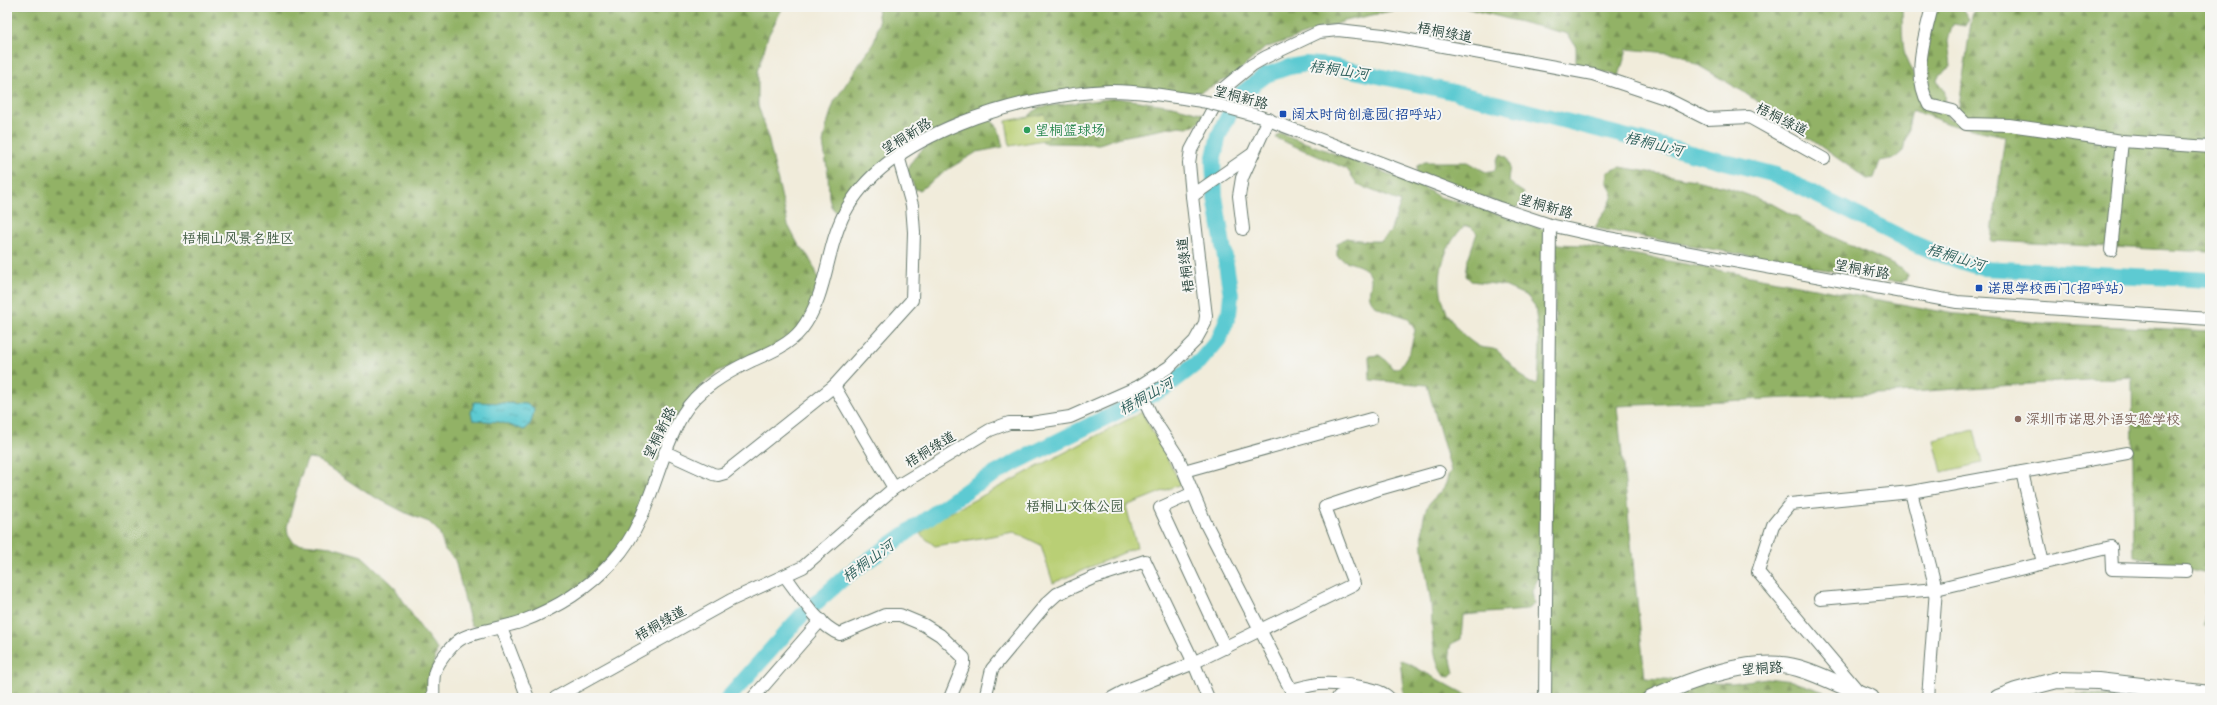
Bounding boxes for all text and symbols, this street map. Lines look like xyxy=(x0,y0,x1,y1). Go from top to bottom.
street label: 梧桐绿道 xyxy=(1415,18,1474,49)
water label: 梧桐山河 xyxy=(1308,56,1373,86)
street label: 望桐新路 xyxy=(1211,81,1270,116)
street label: 梧桐绿道 xyxy=(1752,98,1811,142)
place label: 阔太时尚创意园(招呼站) xyxy=(1291,105,1441,126)
marker: 阔太时尚创意园(招呼站) xyxy=(1278,109,1288,119)
street label: 望桐新路 xyxy=(877,114,936,161)
place label: 望桐篮球场 xyxy=(1035,121,1105,142)
marker: 望桐篮球场 xyxy=(1022,125,1032,135)
water label: 梧桐山河 xyxy=(1622,127,1688,164)
street label: 望桐新路 xyxy=(1516,190,1575,225)
park label: 梧桐山风景名胜区 xyxy=(182,229,294,250)
street label: 梧桐绿道 xyxy=(1173,236,1200,294)
water label: 梧桐山河 xyxy=(1924,239,1990,278)
street label: 望桐新路 xyxy=(1832,255,1891,286)
place label: 诺思学校西门(招呼站) xyxy=(1987,279,2123,300)
marker: 诺思学校西门(招呼站) xyxy=(1974,283,1984,293)
water label: 梧桐山河 xyxy=(1115,371,1181,421)
street label: 望桐新路 xyxy=(639,404,682,463)
place label: 深圳市诺思外语实验学校 xyxy=(2026,410,2180,431)
marker: 深圳市诺思外语实验学校 xyxy=(2013,414,2023,424)
street label: 梧桐绿道 xyxy=(901,427,960,474)
park label: 梧桐山文体公园 xyxy=(1026,497,1124,518)
water label: 梧桐山河 xyxy=(838,534,902,588)
street label: 梧桐绿道 xyxy=(631,602,690,647)
street label: 望桐路 xyxy=(1740,658,1784,681)

